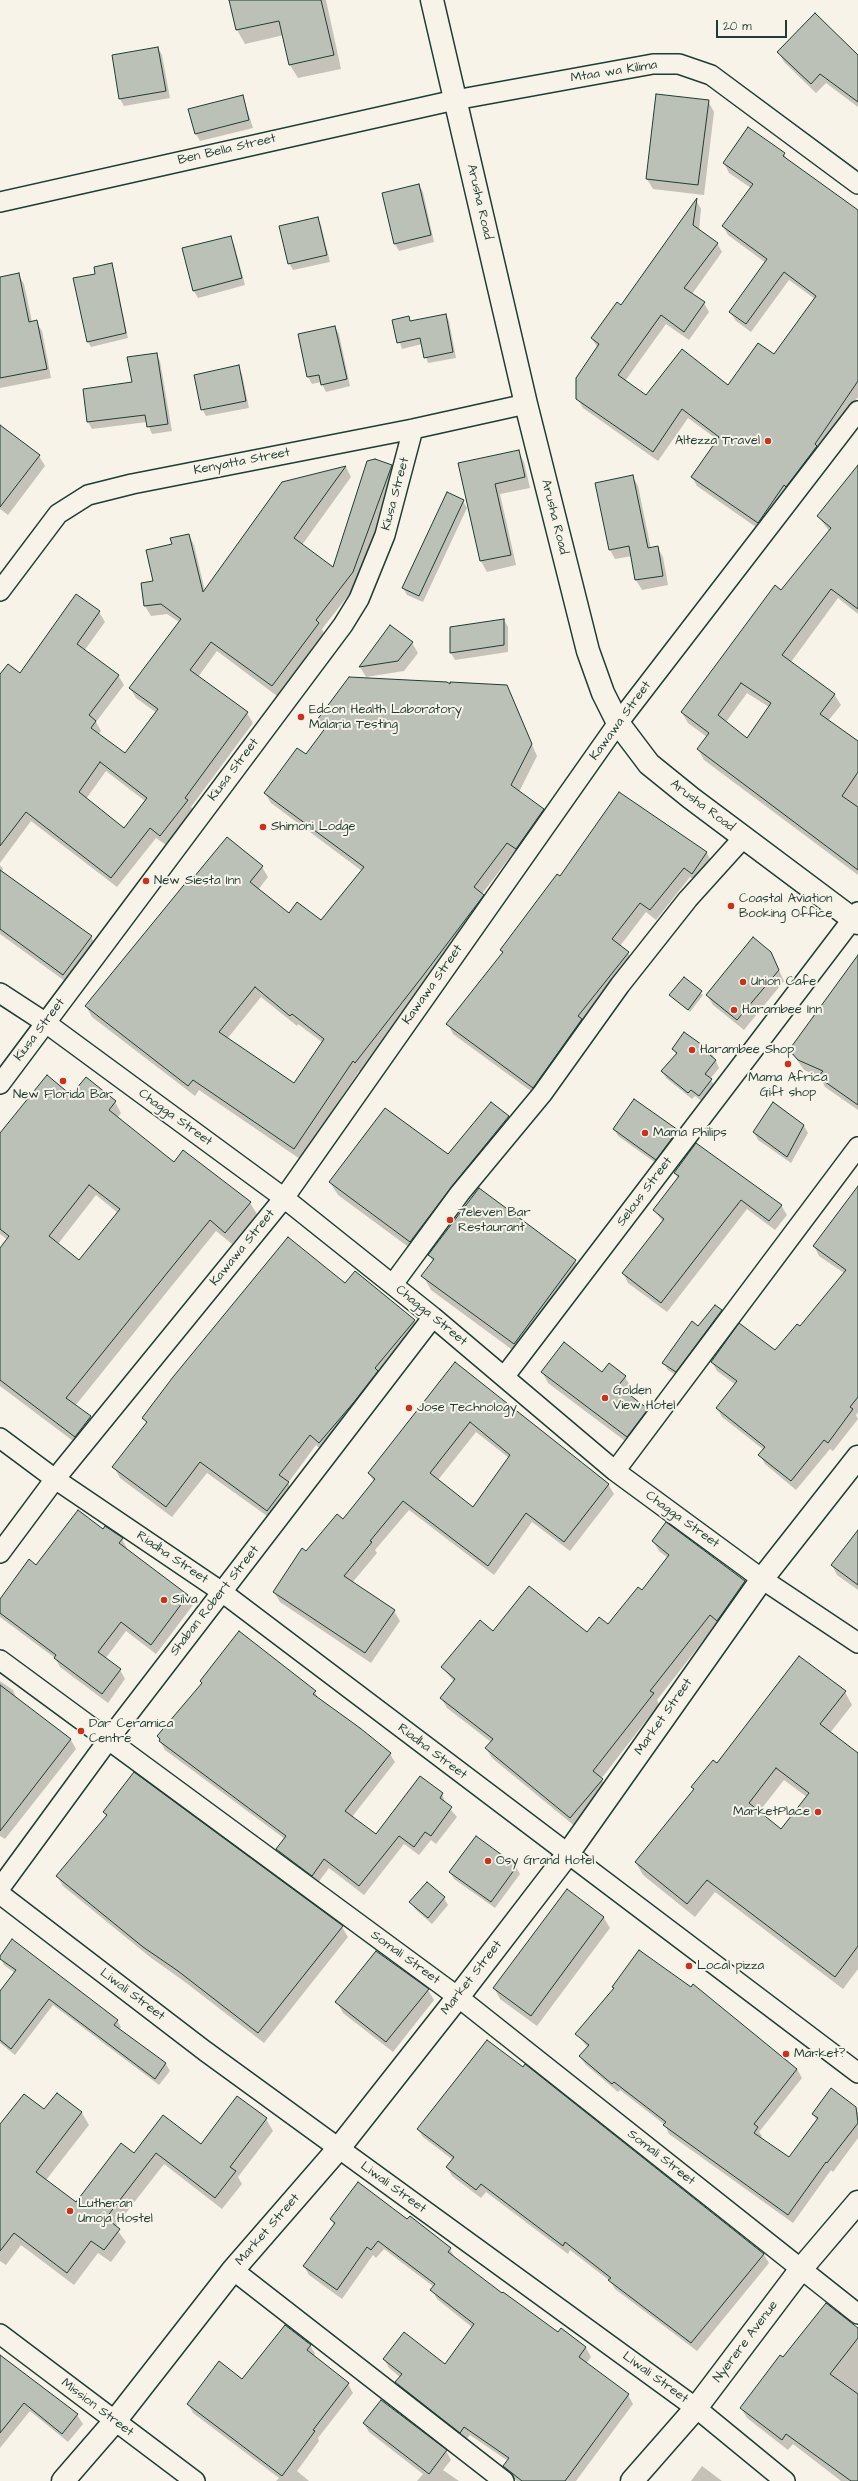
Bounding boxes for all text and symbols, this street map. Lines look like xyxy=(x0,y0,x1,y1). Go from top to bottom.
scale bar xyxy=(718,12,789,38)
text: 20 m xyxy=(723,18,752,35)
street label: Mtaa wa Kilima xyxy=(570,57,658,87)
street label: Ben Bella Street xyxy=(176,131,278,169)
street label: Arusha Road xyxy=(463,163,495,241)
place label: Altezza Travel xyxy=(675,433,760,449)
marker: Altezza Travel xyxy=(763,436,773,446)
street label: Kenyatta Street xyxy=(193,445,291,479)
street label: Kiusa Street xyxy=(379,456,413,532)
street label: Arusha Road xyxy=(537,478,571,556)
street label: Kawawa Street xyxy=(587,678,655,764)
place label: Edcon Health Laboratory Malaria Testing xyxy=(309,702,462,733)
marker: Edcon Health Laboratory Malaria Testing xyxy=(296,712,306,722)
street label: Kiusa Street xyxy=(205,735,263,805)
street label: Arusha Road xyxy=(667,777,737,835)
place label: Shimoni Lodge xyxy=(271,819,356,835)
marker: Shimoni Lodge xyxy=(258,822,268,832)
place label: New Siesta Inn xyxy=(154,873,241,889)
marker: New Siesta Inn xyxy=(141,876,151,886)
place label: Coastal Aviation Booking Office xyxy=(739,891,833,922)
marker: Coastal Aviation Booking Office xyxy=(726,901,736,911)
street label: Kawawa Street xyxy=(400,942,466,1028)
place label: Union Cafe xyxy=(751,974,816,990)
marker: Union Cafe xyxy=(738,977,748,987)
street label: Kiusa Street xyxy=(11,995,69,1065)
place label: Harambee Inn xyxy=(742,1002,822,1018)
marker: Harambee Inn xyxy=(729,1005,739,1015)
place label: Harambee Shop xyxy=(700,1042,794,1058)
marker: Harambee Shop xyxy=(687,1045,697,1055)
marker: Mama Africa Gift shop xyxy=(783,1059,793,1069)
place label: Mama Africa Gift shop xyxy=(748,1070,828,1101)
marker: New Florida Bar xyxy=(58,1076,68,1086)
street label: Chagga Street xyxy=(135,1086,215,1150)
place label: New Florida Bar xyxy=(13,1087,113,1103)
place label: Mama Philips xyxy=(653,1125,727,1141)
marker: Mama Philips xyxy=(640,1128,650,1138)
street label: Selous Street xyxy=(614,1154,676,1230)
place label: 7eleven Bar Restaurant xyxy=(458,1205,531,1236)
street label: Kawawa Street xyxy=(207,1207,279,1289)
marker: 7eleven Bar Restaurant xyxy=(445,1215,455,1225)
street label: Chagga Street xyxy=(392,1282,470,1350)
place label: Golden View Hotel xyxy=(613,1383,675,1414)
marker: Golden View Hotel xyxy=(600,1393,610,1403)
place label: Jose Technology xyxy=(417,1400,517,1416)
marker: Jose Technology xyxy=(404,1403,414,1413)
street label: Chagga Street xyxy=(642,1488,722,1552)
street label: Riadha Street xyxy=(133,1528,211,1588)
street label: Shaban Robert Street xyxy=(167,1543,263,1659)
place label: Silva xyxy=(172,1592,198,1608)
marker: Silva xyxy=(159,1595,169,1605)
street label: Market Street xyxy=(632,1676,696,1758)
place label: Dar Ceramica Centre xyxy=(89,1716,173,1747)
street label: Riadha Street xyxy=(394,1721,470,1783)
marker: Dar Ceramica Centre xyxy=(76,1726,86,1736)
place label: MarketPlace xyxy=(733,1804,810,1820)
marker: MarketPlace xyxy=(813,1807,823,1817)
place label: Osy Grand Hotel xyxy=(496,1853,594,1869)
marker: Osy Grand Hotel xyxy=(483,1856,493,1866)
street label: Somali Street xyxy=(367,1928,443,1988)
street label: Market Street xyxy=(438,1938,506,2018)
place label: Local pizza xyxy=(697,1958,764,1974)
marker: Local pizza xyxy=(684,1961,694,1971)
street label: Liwali Street xyxy=(96,1965,168,2025)
place label: Market? xyxy=(794,2046,845,2062)
marker: Market? xyxy=(781,2049,791,2059)
street label: Somali Street xyxy=(624,2127,698,2189)
street label: Liwali Street xyxy=(357,2159,429,2217)
street label: Market Street xyxy=(233,2191,303,2269)
place label: Lutheran Umoja Hostel xyxy=(78,2196,153,2227)
marker: Lutheran Umoja Hostel xyxy=(65,2206,75,2216)
street label: Nyerere Avenue xyxy=(710,2298,782,2386)
street label: Liwali Street xyxy=(619,2349,691,2407)
street label: Mission Street xyxy=(58,2376,136,2440)

